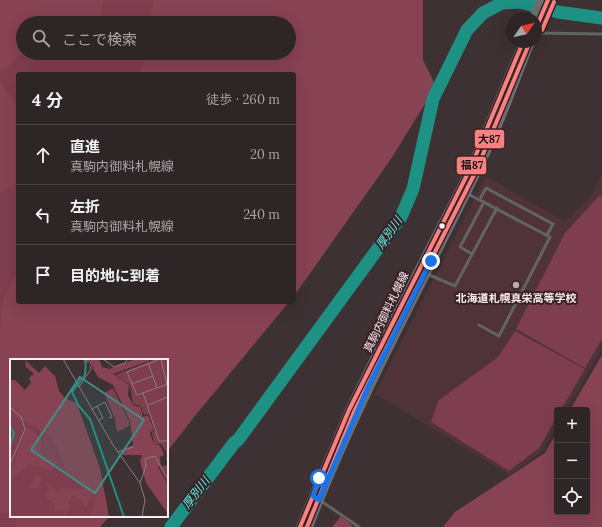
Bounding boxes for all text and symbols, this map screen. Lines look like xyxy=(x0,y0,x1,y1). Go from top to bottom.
north arrow xyxy=(506,12,542,48)
search box xyxy=(16,16,296,60)
icon: search xyxy=(30,27,52,49)
text: ここで検索 xyxy=(62,30,137,49)
text: 4 分 xyxy=(32,89,63,111)
text: 徒歩 · 260 m xyxy=(206,91,280,108)
line badge: 大87 xyxy=(474,129,505,149)
text: 大87 xyxy=(478,132,500,146)
text: 直進 xyxy=(70,137,100,156)
icon: ahead xyxy=(32,144,54,166)
text: 20 m xyxy=(250,146,280,163)
line badge: 福87 xyxy=(456,156,487,175)
text: 真駒内御料札幌線 xyxy=(70,158,174,175)
text: 福87 xyxy=(461,158,483,172)
text: 左折 xyxy=(70,197,100,216)
icon: left xyxy=(32,204,54,226)
text: 240 m xyxy=(243,206,280,223)
water label: 厚別川 xyxy=(372,212,406,252)
text: 真駒内御料札幌線 xyxy=(70,218,174,235)
unlabelled marker xyxy=(437,221,447,231)
route end xyxy=(422,252,440,270)
icon: arrive xyxy=(32,264,54,286)
text: 目的地に到着 xyxy=(70,266,160,285)
street label: 真駒内御料札幌線 xyxy=(360,269,412,355)
marker: 北海道札幌真栄高等学校 xyxy=(511,280,521,290)
place label: 北海道札幌真栄高等学校 xyxy=(456,291,577,305)
inset map xyxy=(10,359,168,517)
map controls xyxy=(554,407,590,515)
button: + xyxy=(554,407,590,443)
button: − xyxy=(554,443,590,479)
route start xyxy=(310,469,328,487)
water label: 厚別川 xyxy=(179,472,214,512)
button: locate xyxy=(554,479,590,515)

